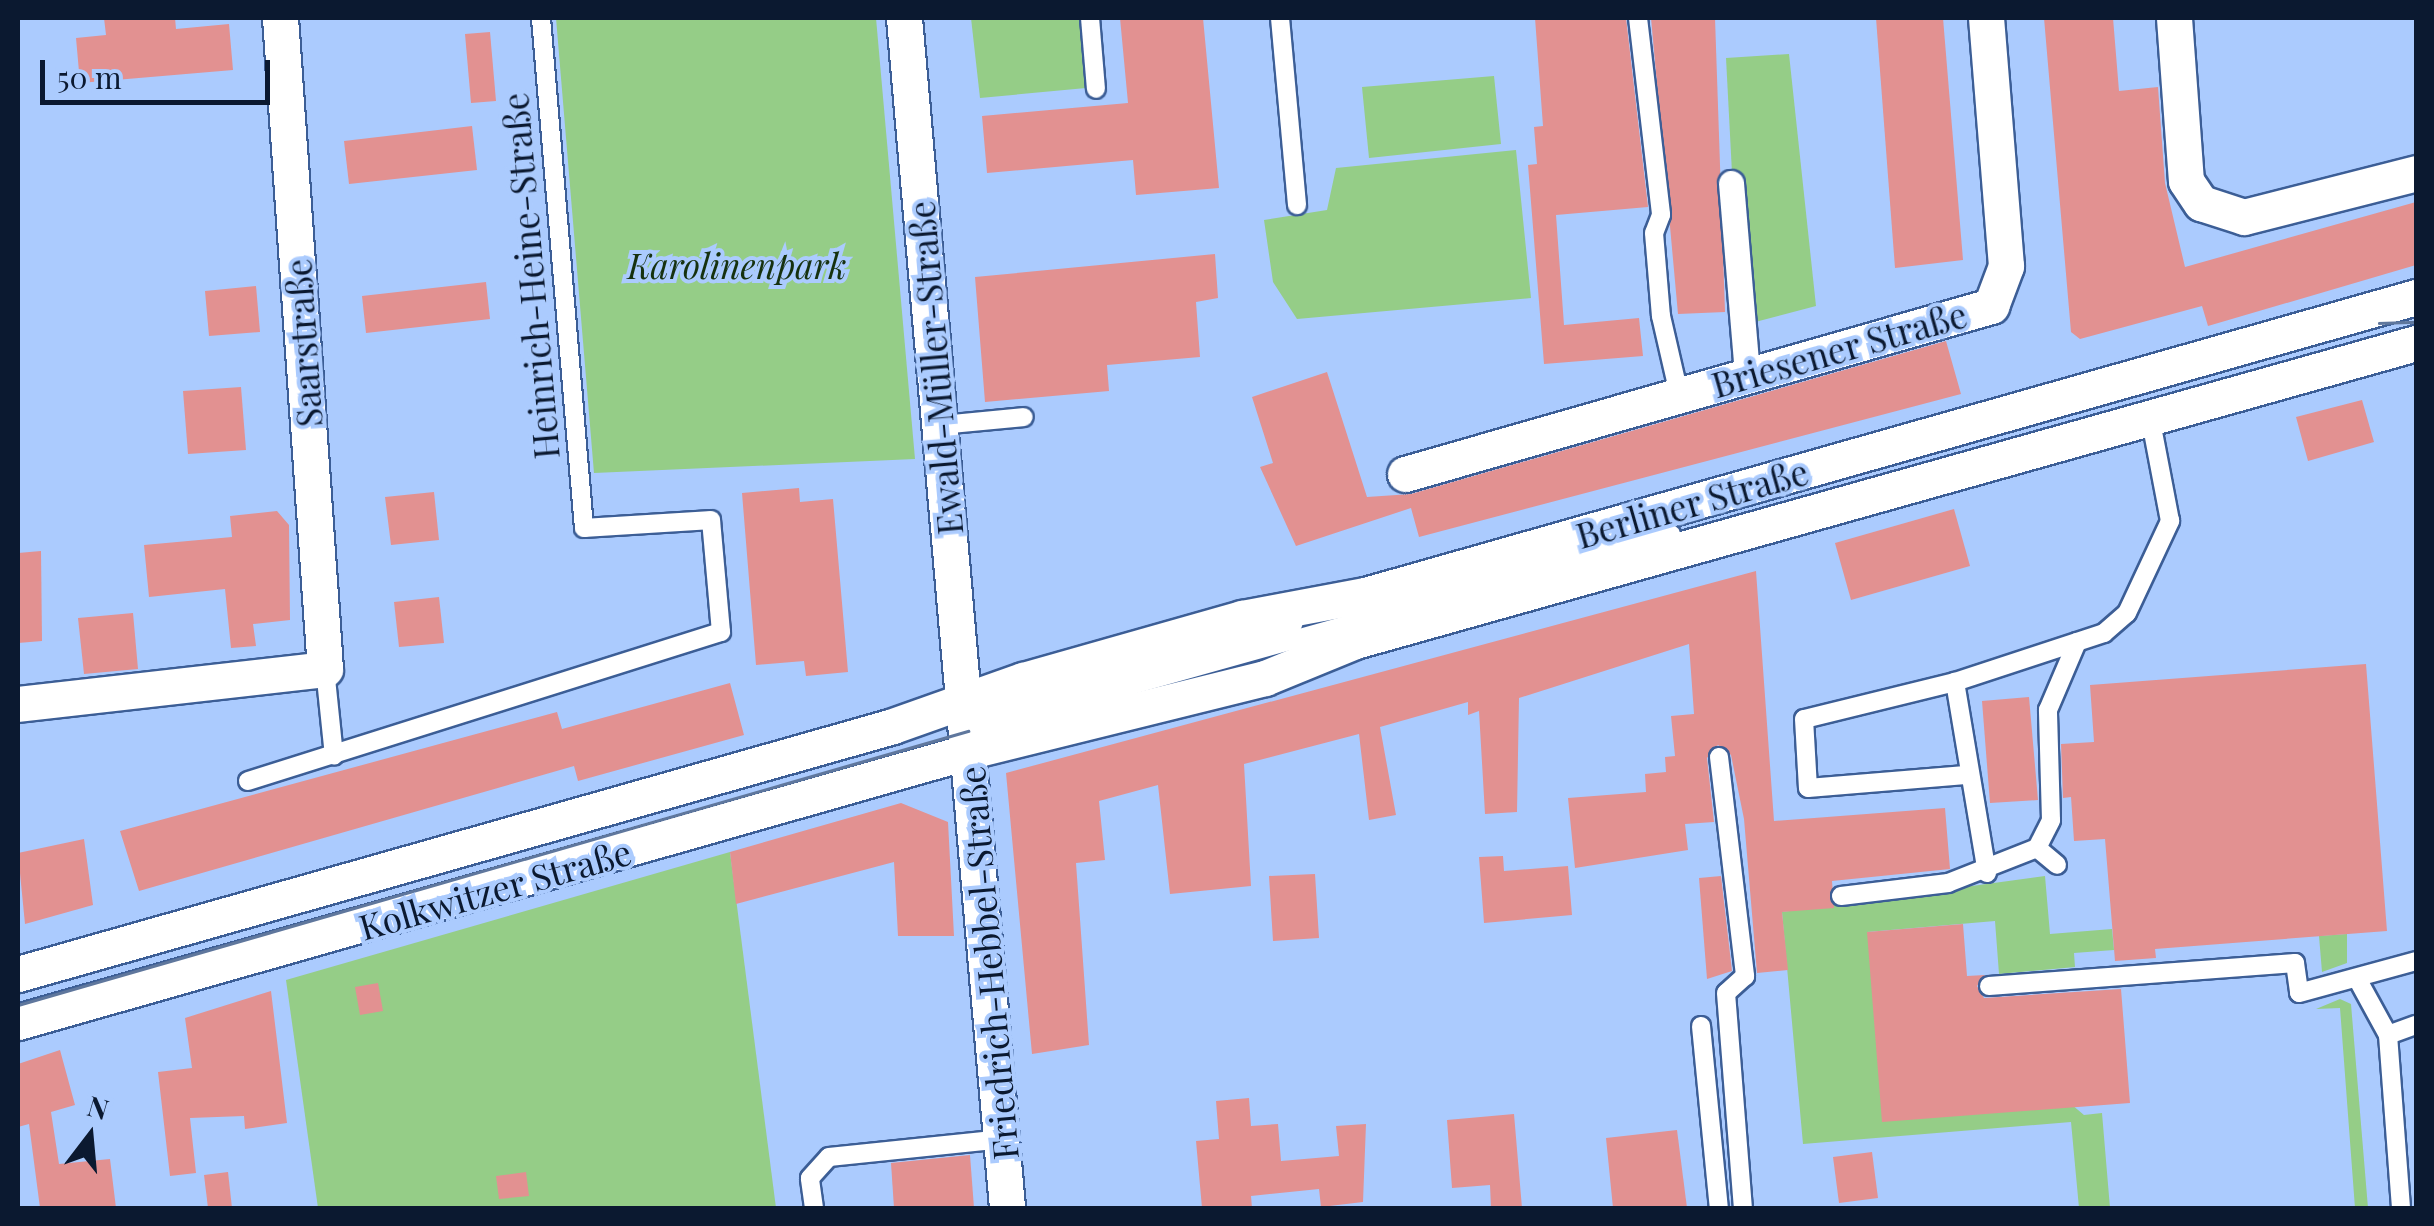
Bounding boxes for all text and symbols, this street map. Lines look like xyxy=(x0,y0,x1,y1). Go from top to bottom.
scale bar xyxy=(45,40,275,102)
text: 50 m xyxy=(57,57,122,97)
street label: Heinrich-Heine-Straße xyxy=(493,91,567,461)
street label: Ewald-Müller-Straße xyxy=(899,199,971,537)
park label: Karolinenpark xyxy=(628,244,846,286)
street label: Saarstraße xyxy=(276,257,330,429)
street label: Briesener Straße xyxy=(1706,292,1972,406)
street label: Berliner Straße xyxy=(1571,450,1813,556)
street label: Friedrich-Hebbel-Straße xyxy=(950,764,1026,1162)
street label: Kolkwitzer Straße xyxy=(354,830,636,948)
north arrow xyxy=(40,1086,140,1186)
text: N xyxy=(84,1086,113,1127)

